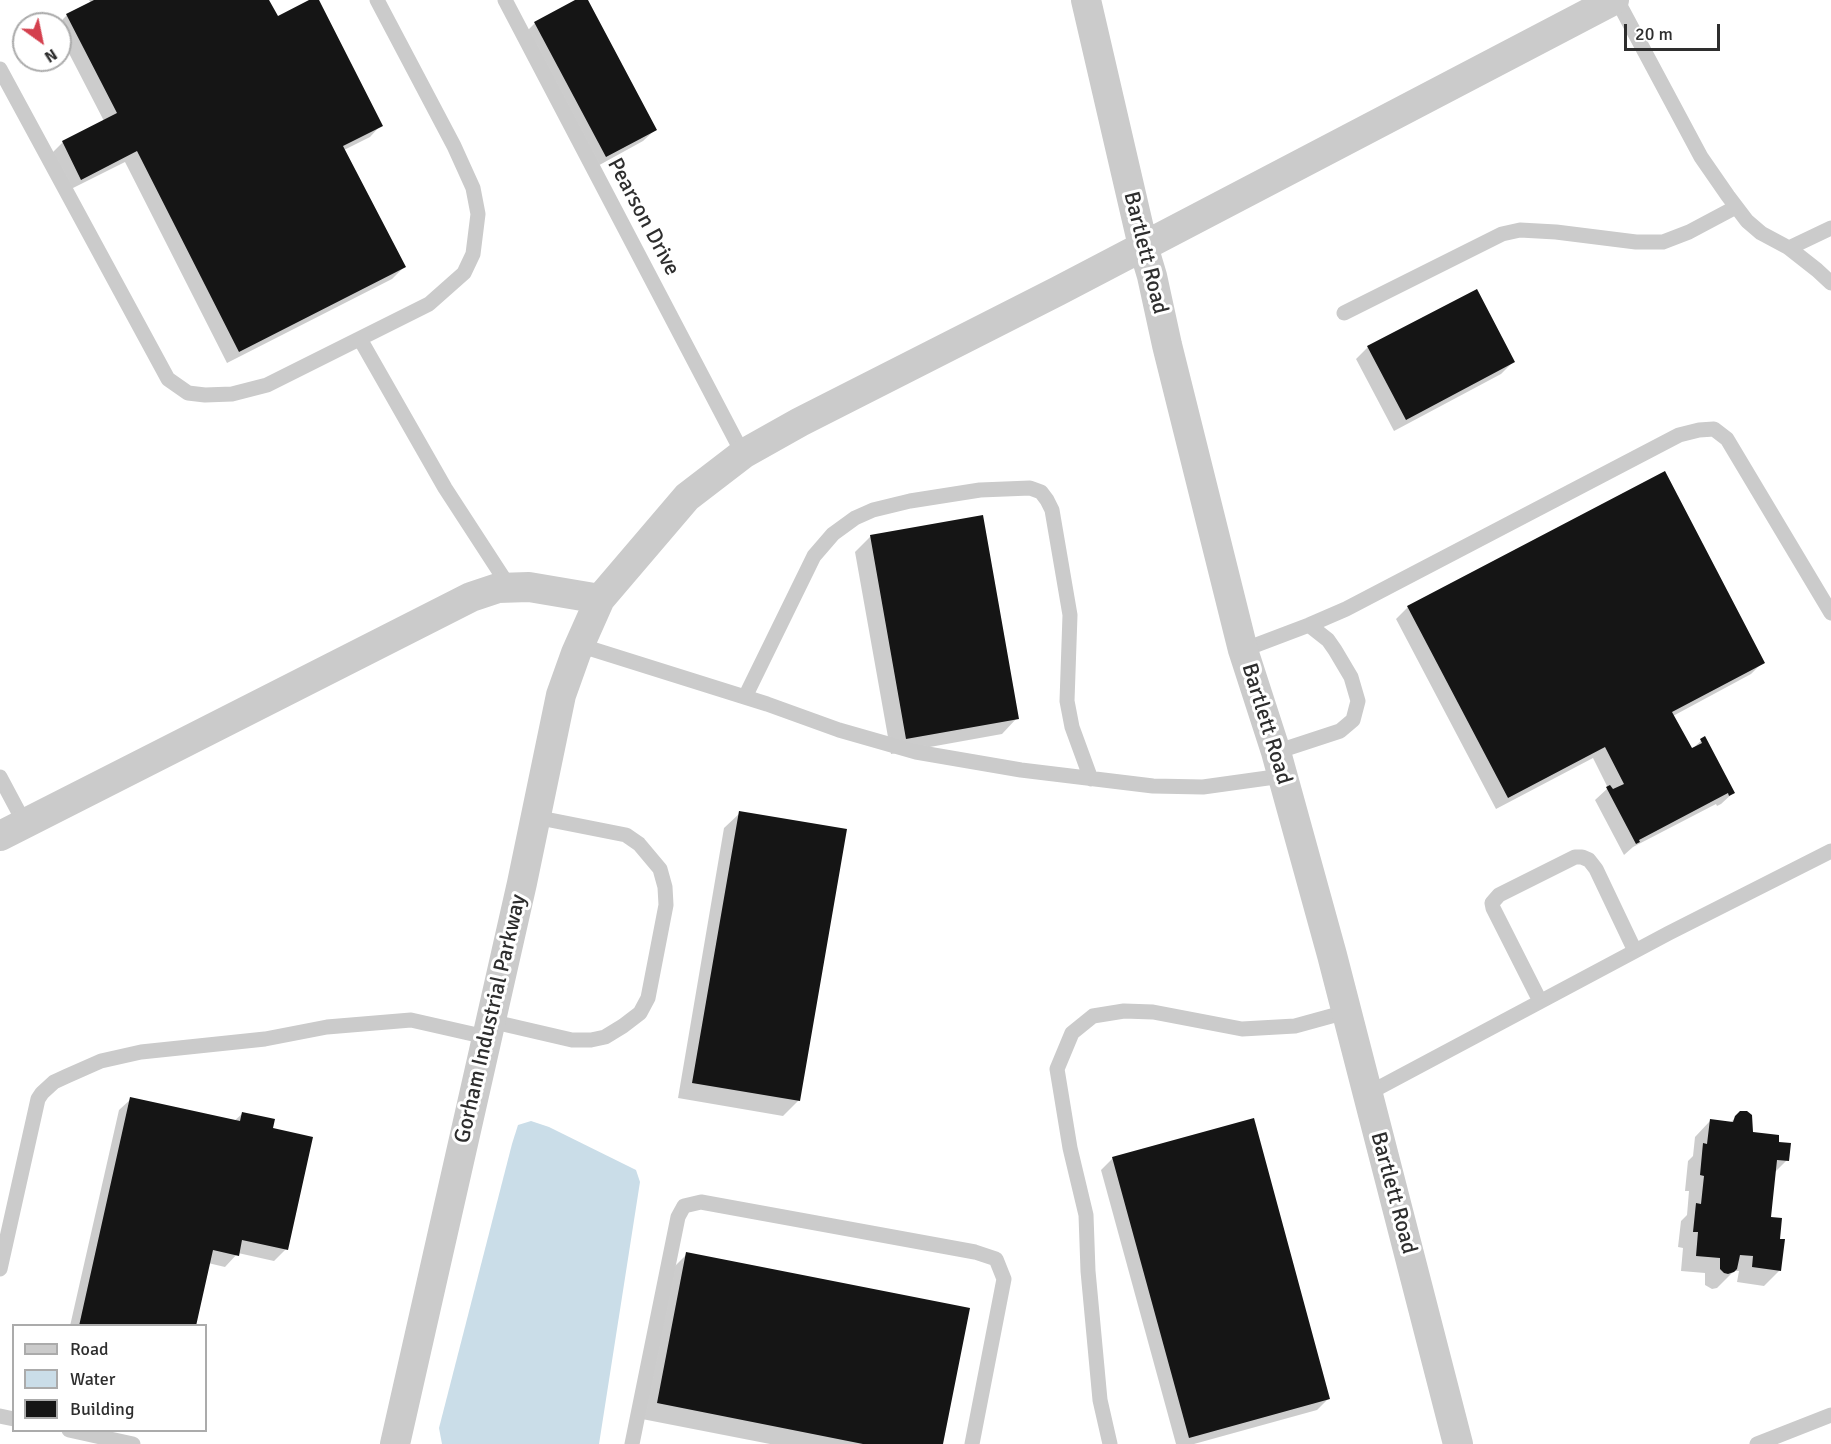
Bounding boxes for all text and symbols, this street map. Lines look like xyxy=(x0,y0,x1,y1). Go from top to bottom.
north arrow xyxy=(12,12,72,72)
scale bar xyxy=(1627,12,1723,50)
text: 20 m xyxy=(1635,23,1673,45)
text: N xyxy=(41,44,61,67)
street label: Pearson Drive xyxy=(601,154,685,280)
street label: Bartlett Road xyxy=(1117,189,1173,317)
street label: Bartlett Road xyxy=(1235,660,1297,788)
street label: Gorham Industrial Parkway xyxy=(449,892,533,1146)
street label: Bartlett Road xyxy=(1364,1129,1422,1257)
legend xyxy=(12,1324,207,1432)
text: Road xyxy=(70,1338,109,1360)
text: Water xyxy=(70,1368,115,1390)
text: Building xyxy=(70,1398,134,1420)

